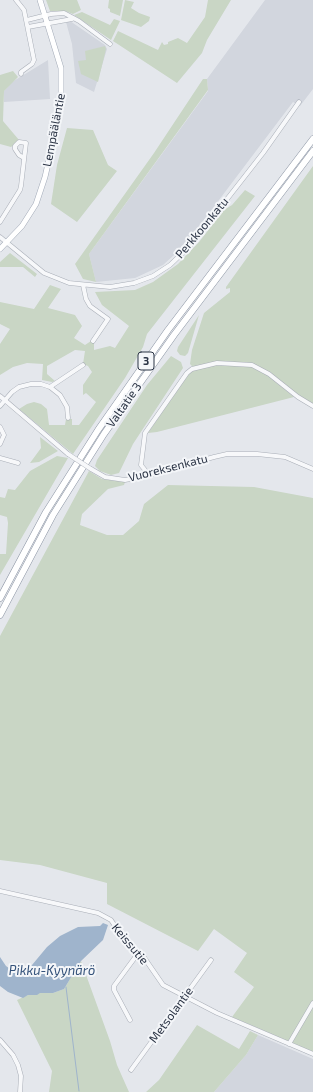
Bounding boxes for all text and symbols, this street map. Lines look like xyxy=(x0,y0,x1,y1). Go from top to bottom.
street label: Lempääläntie xyxy=(40,92,68,168)
street label: Perkkoonkatu xyxy=(172,195,232,261)
road number: 3 xyxy=(138,352,154,370)
street label: Valtatie 3 xyxy=(103,380,145,430)
street label: Vuoreksenkatu xyxy=(127,451,209,485)
street label: Keissutie xyxy=(109,920,151,968)
water label: Pikku-Kyynärö xyxy=(9,963,95,979)
street label: Metsolantie xyxy=(146,984,196,1046)

